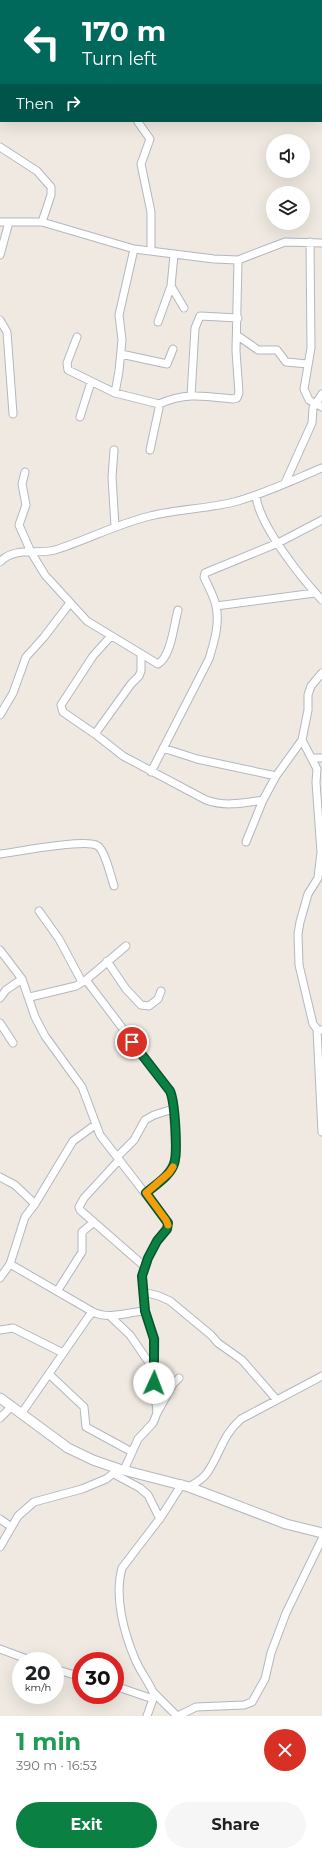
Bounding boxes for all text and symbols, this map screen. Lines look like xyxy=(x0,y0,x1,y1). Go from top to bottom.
text: 170 m xyxy=(82,14,166,48)
icon: left xyxy=(16,16,68,68)
text: Turn left xyxy=(82,48,157,70)
icon: right xyxy=(62,92,84,114)
text: Then xyxy=(16,94,54,113)
map controls xyxy=(266,134,310,230)
button: sound xyxy=(266,134,310,178)
button: layers xyxy=(266,186,310,230)
pin xyxy=(115,1025,149,1059)
icon: arrive xyxy=(121,1031,143,1053)
position arrow xyxy=(133,1362,175,1404)
speed limit sign: 30 xyxy=(72,1652,124,1704)
text: 20 xyxy=(25,1661,51,1685)
text: km/h xyxy=(25,1681,51,1694)
text: 1 min xyxy=(16,1727,81,1756)
button: close xyxy=(264,1729,306,1771)
text: 390 m · 16:53 xyxy=(16,1757,97,1773)
button: Exit xyxy=(16,1802,157,1848)
button: Share xyxy=(165,1802,306,1848)

